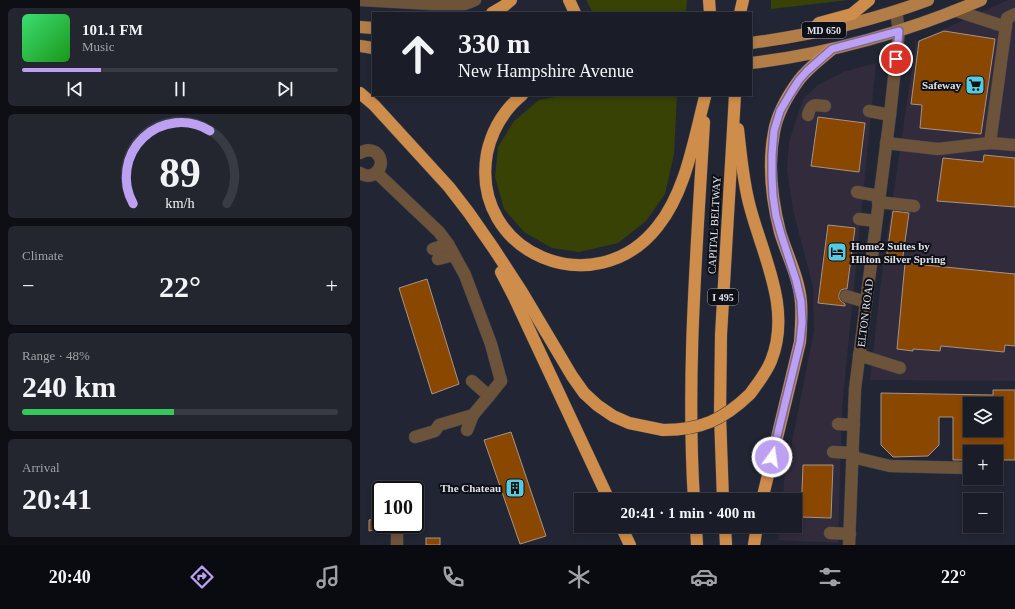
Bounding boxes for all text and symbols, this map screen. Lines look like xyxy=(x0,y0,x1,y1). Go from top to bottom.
text: 101.1 FM xyxy=(82,22,143,38)
road number: MD 650 xyxy=(802,22,846,38)
icon: ahead xyxy=(392,28,444,80)
text: 330 m xyxy=(458,28,530,59)
text: Music xyxy=(82,39,115,54)
pin xyxy=(879,42,913,76)
icon: arrive xyxy=(885,48,907,70)
text: New Hampshire Avenue xyxy=(458,61,634,81)
supermarket icon: Safeway xyxy=(964,74,986,96)
icon: previous xyxy=(64,78,86,100)
icon: pause xyxy=(169,78,191,100)
icon: next xyxy=(274,78,296,100)
place label: Safeway xyxy=(922,79,961,91)
text: 89 xyxy=(159,150,201,196)
street label: CAPITAL BELTWAY xyxy=(705,175,723,274)
text: km/h xyxy=(165,195,195,211)
place label: Home2 Suites by Hilton Silver Spring xyxy=(851,240,946,265)
hotel icon: Home2 Suites by Hilton Silver Spring xyxy=(826,241,848,263)
text: Climate xyxy=(22,248,63,263)
text: 22° xyxy=(159,270,201,303)
text: − xyxy=(22,273,34,298)
text: + xyxy=(326,273,338,298)
street label: ELTON ROAD xyxy=(855,278,875,348)
road number: I 495 xyxy=(708,289,738,305)
text: Range · 48% xyxy=(22,348,90,363)
text: 240 km xyxy=(22,370,116,403)
map controls xyxy=(963,397,1003,533)
button: layers xyxy=(963,397,1003,437)
position arrow xyxy=(751,436,793,478)
button: + xyxy=(963,445,1003,485)
text: Arrival xyxy=(22,460,60,475)
building icon: The Chateau xyxy=(504,477,526,499)
speed limit sign: 100 xyxy=(372,481,424,533)
text: 20:41 xyxy=(22,482,92,515)
place label: The Chateau xyxy=(440,482,501,494)
button: − xyxy=(963,493,1003,533)
text: 20:41 · 1 min · 400 m xyxy=(621,505,756,521)
icon: directions xyxy=(188,563,216,591)
icon: music xyxy=(314,563,342,591)
icon: phone xyxy=(439,563,467,591)
icon: climate xyxy=(565,563,593,591)
icon: car xyxy=(690,563,718,591)
icon: filters xyxy=(816,563,844,591)
text: 20:40 xyxy=(49,567,91,587)
text: 22° xyxy=(941,567,966,587)

